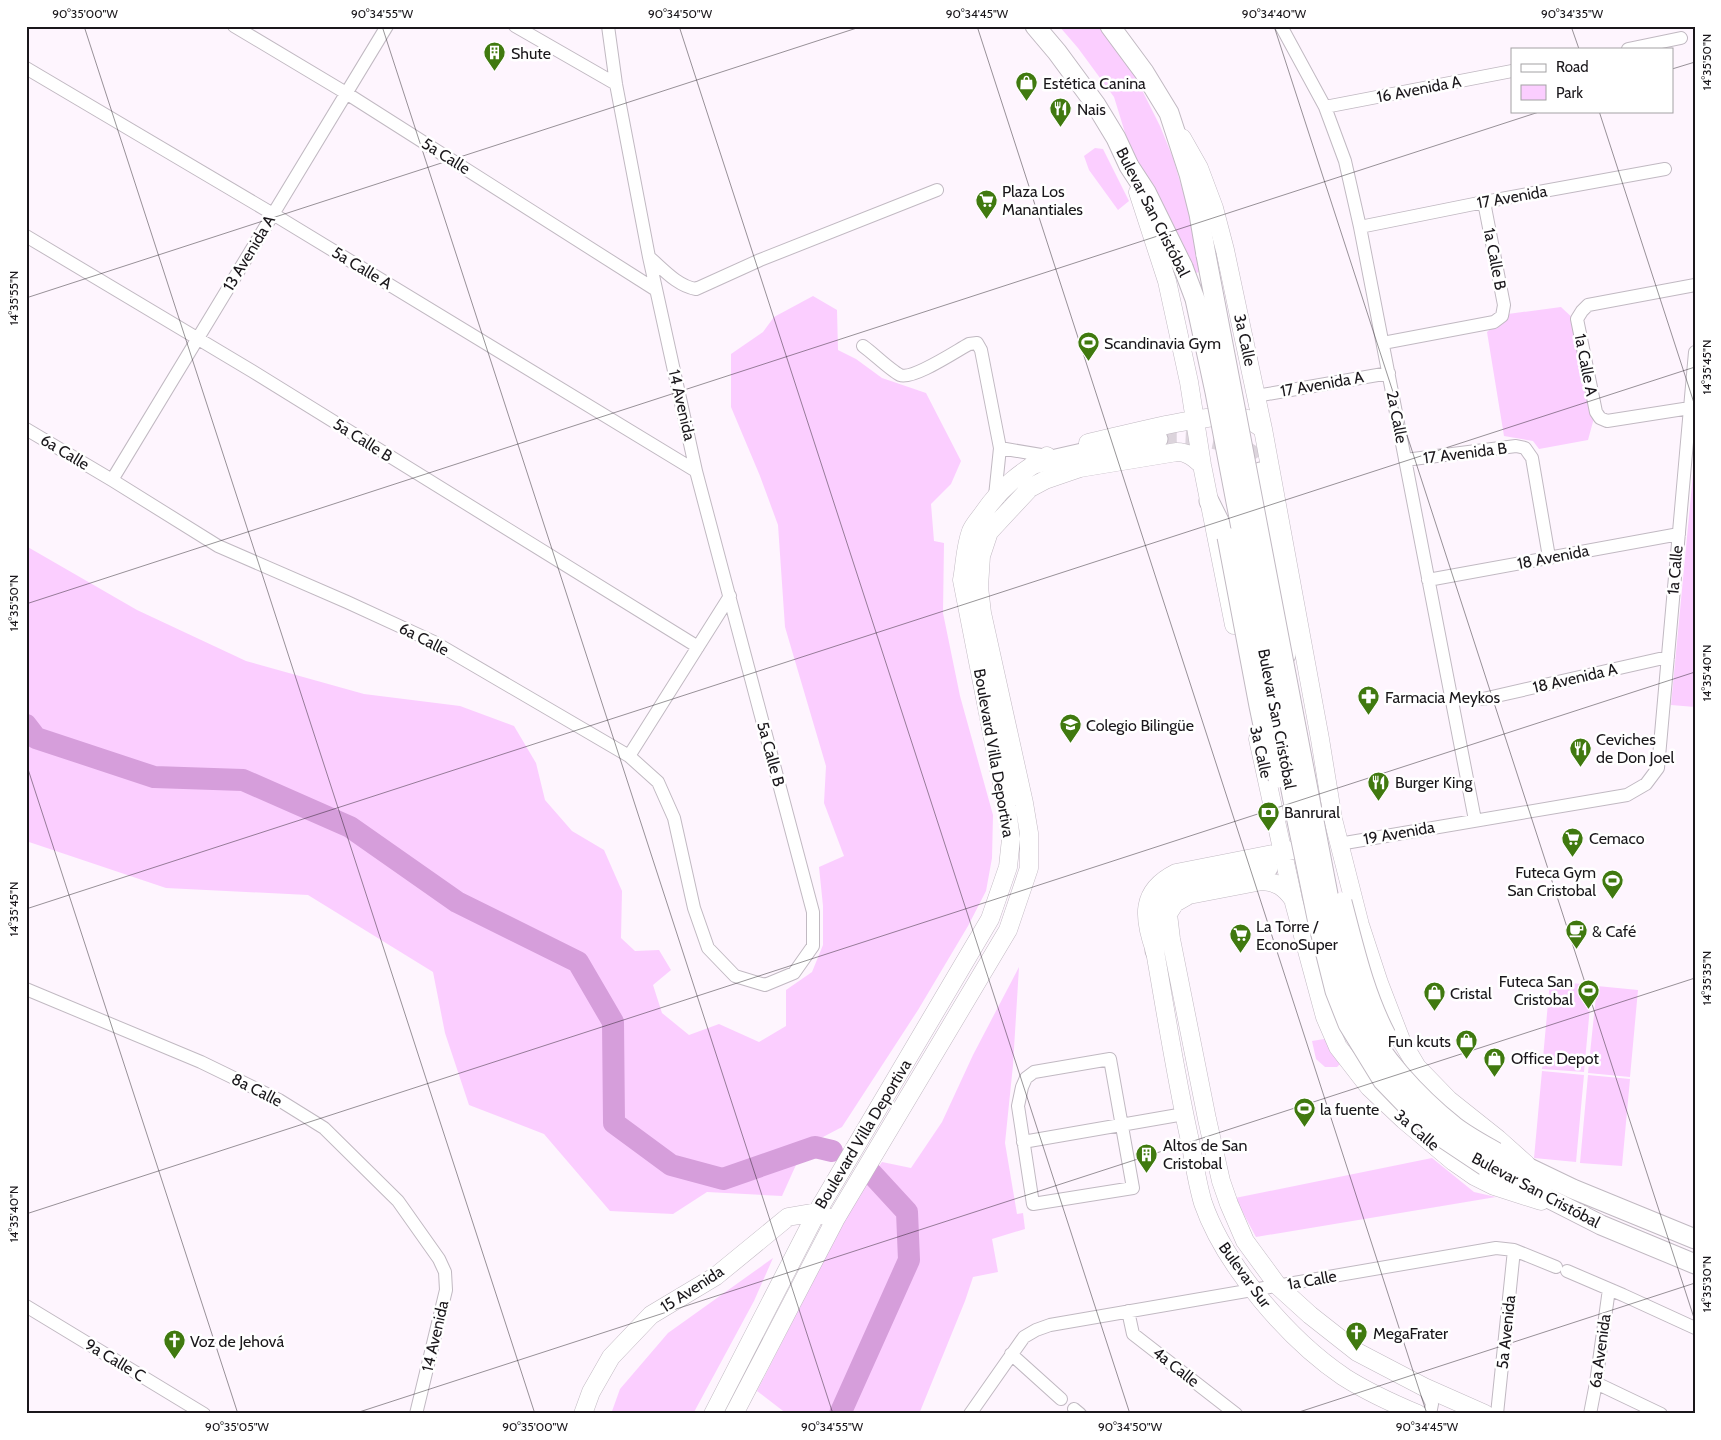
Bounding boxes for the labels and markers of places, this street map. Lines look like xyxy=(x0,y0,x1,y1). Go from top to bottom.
building icon: Shute xyxy=(483,41,507,72)
place label: Shute xyxy=(511,44,551,63)
shop icon: Estética Canina xyxy=(1015,71,1039,102)
place label: Estética Canina xyxy=(1043,74,1146,93)
restaurant icon: Nais xyxy=(1049,97,1073,128)
place label: Nais xyxy=(1077,100,1106,119)
place label: Plaza Los Manantiales xyxy=(1002,182,1083,219)
supermarket icon: Plaza Los Manantiales xyxy=(974,188,998,219)
sports icon: Scandinavia Gym xyxy=(1076,331,1100,362)
place label: Scandinavia Gym xyxy=(1104,334,1221,353)
pharmacy icon: Farmacia Meykos xyxy=(1357,685,1381,716)
place label: Farmacia Meykos xyxy=(1385,688,1500,707)
school or university icon: Colegio Bilingüe xyxy=(1058,713,1082,744)
place label: Colegio Bilingüe xyxy=(1086,716,1194,735)
place label: Ceviches de Don Joel xyxy=(1596,730,1674,767)
restaurant icon: Ceviches de Don Joel xyxy=(1568,736,1592,767)
restaurant icon: Burger King xyxy=(1367,770,1391,801)
place label: Burger King xyxy=(1395,773,1473,792)
bank icon: Banrural xyxy=(1256,800,1280,831)
place label: Banrural xyxy=(1284,803,1340,822)
supermarket icon: Cemaco xyxy=(1561,826,1585,857)
place label: Cemaco xyxy=(1589,829,1645,848)
place label: Futeca Gym San Cristobal xyxy=(1507,863,1596,900)
sports icon: Futeca Gym San Cristobal xyxy=(1600,869,1624,900)
place label: La Torre / EconoSuper xyxy=(1256,917,1339,954)
cafe icon: & Café xyxy=(1564,919,1588,950)
place label: & Café xyxy=(1592,922,1636,941)
supermarket icon: La Torre / EconoSuper xyxy=(1228,923,1252,954)
place label: Futeca San Cristobal xyxy=(1499,972,1573,1009)
sports icon: Futeca San Cristobal xyxy=(1577,978,1601,1009)
shop icon: Cristal xyxy=(1422,981,1446,1012)
place label: Cristal xyxy=(1450,984,1492,1003)
shop icon: Fun kcuts xyxy=(1455,1029,1479,1060)
place label: Fun kcuts xyxy=(1388,1032,1451,1051)
shop icon: Office Depot xyxy=(1483,1046,1507,1077)
place label: Office Depot xyxy=(1511,1049,1599,1068)
sports icon: la fuente xyxy=(1292,1097,1316,1128)
place label: la fuente xyxy=(1320,1100,1379,1119)
place label: Altos de San Cristobal xyxy=(1163,1136,1247,1173)
building icon: Altos de San Cristobal xyxy=(1135,1142,1159,1173)
church icon: MegaFrater xyxy=(1345,1321,1369,1352)
place label: MegaFrater xyxy=(1373,1324,1449,1343)
church icon: Voz de Jehová xyxy=(162,1329,186,1360)
place label: Voz de Jehová xyxy=(190,1332,284,1351)

